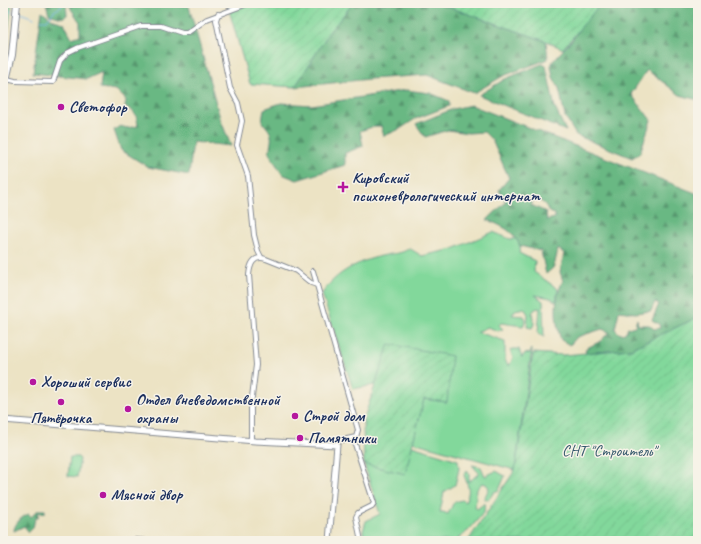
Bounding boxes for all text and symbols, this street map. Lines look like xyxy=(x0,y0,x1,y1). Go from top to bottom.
place label: Светофор xyxy=(69,97,128,117)
marker: Светофор xyxy=(56,102,66,112)
place label: Кировский психоневрологический интернат xyxy=(352,168,542,206)
marker: Кировский психоневрологический интернат xyxy=(337,181,349,193)
place label: Хороший сервис xyxy=(41,372,132,392)
marker: Хороший сервис xyxy=(28,377,38,387)
place label: Отдел вневедомственной охраны xyxy=(136,390,281,428)
marker: Пятёрочка xyxy=(56,397,66,407)
marker: Отдел вневедомственной охраны xyxy=(123,404,133,414)
place label: Строй дом xyxy=(303,406,366,426)
place label: Пятёрочка xyxy=(30,408,93,428)
marker: Строй дом xyxy=(290,411,300,421)
place label: Памятники xyxy=(308,428,377,448)
marker: Памятники xyxy=(295,433,305,443)
park label: СНТ "Строитель" xyxy=(562,441,659,461)
place label: Мясной двор xyxy=(111,485,184,505)
marker: Мясной двор xyxy=(98,490,108,500)

